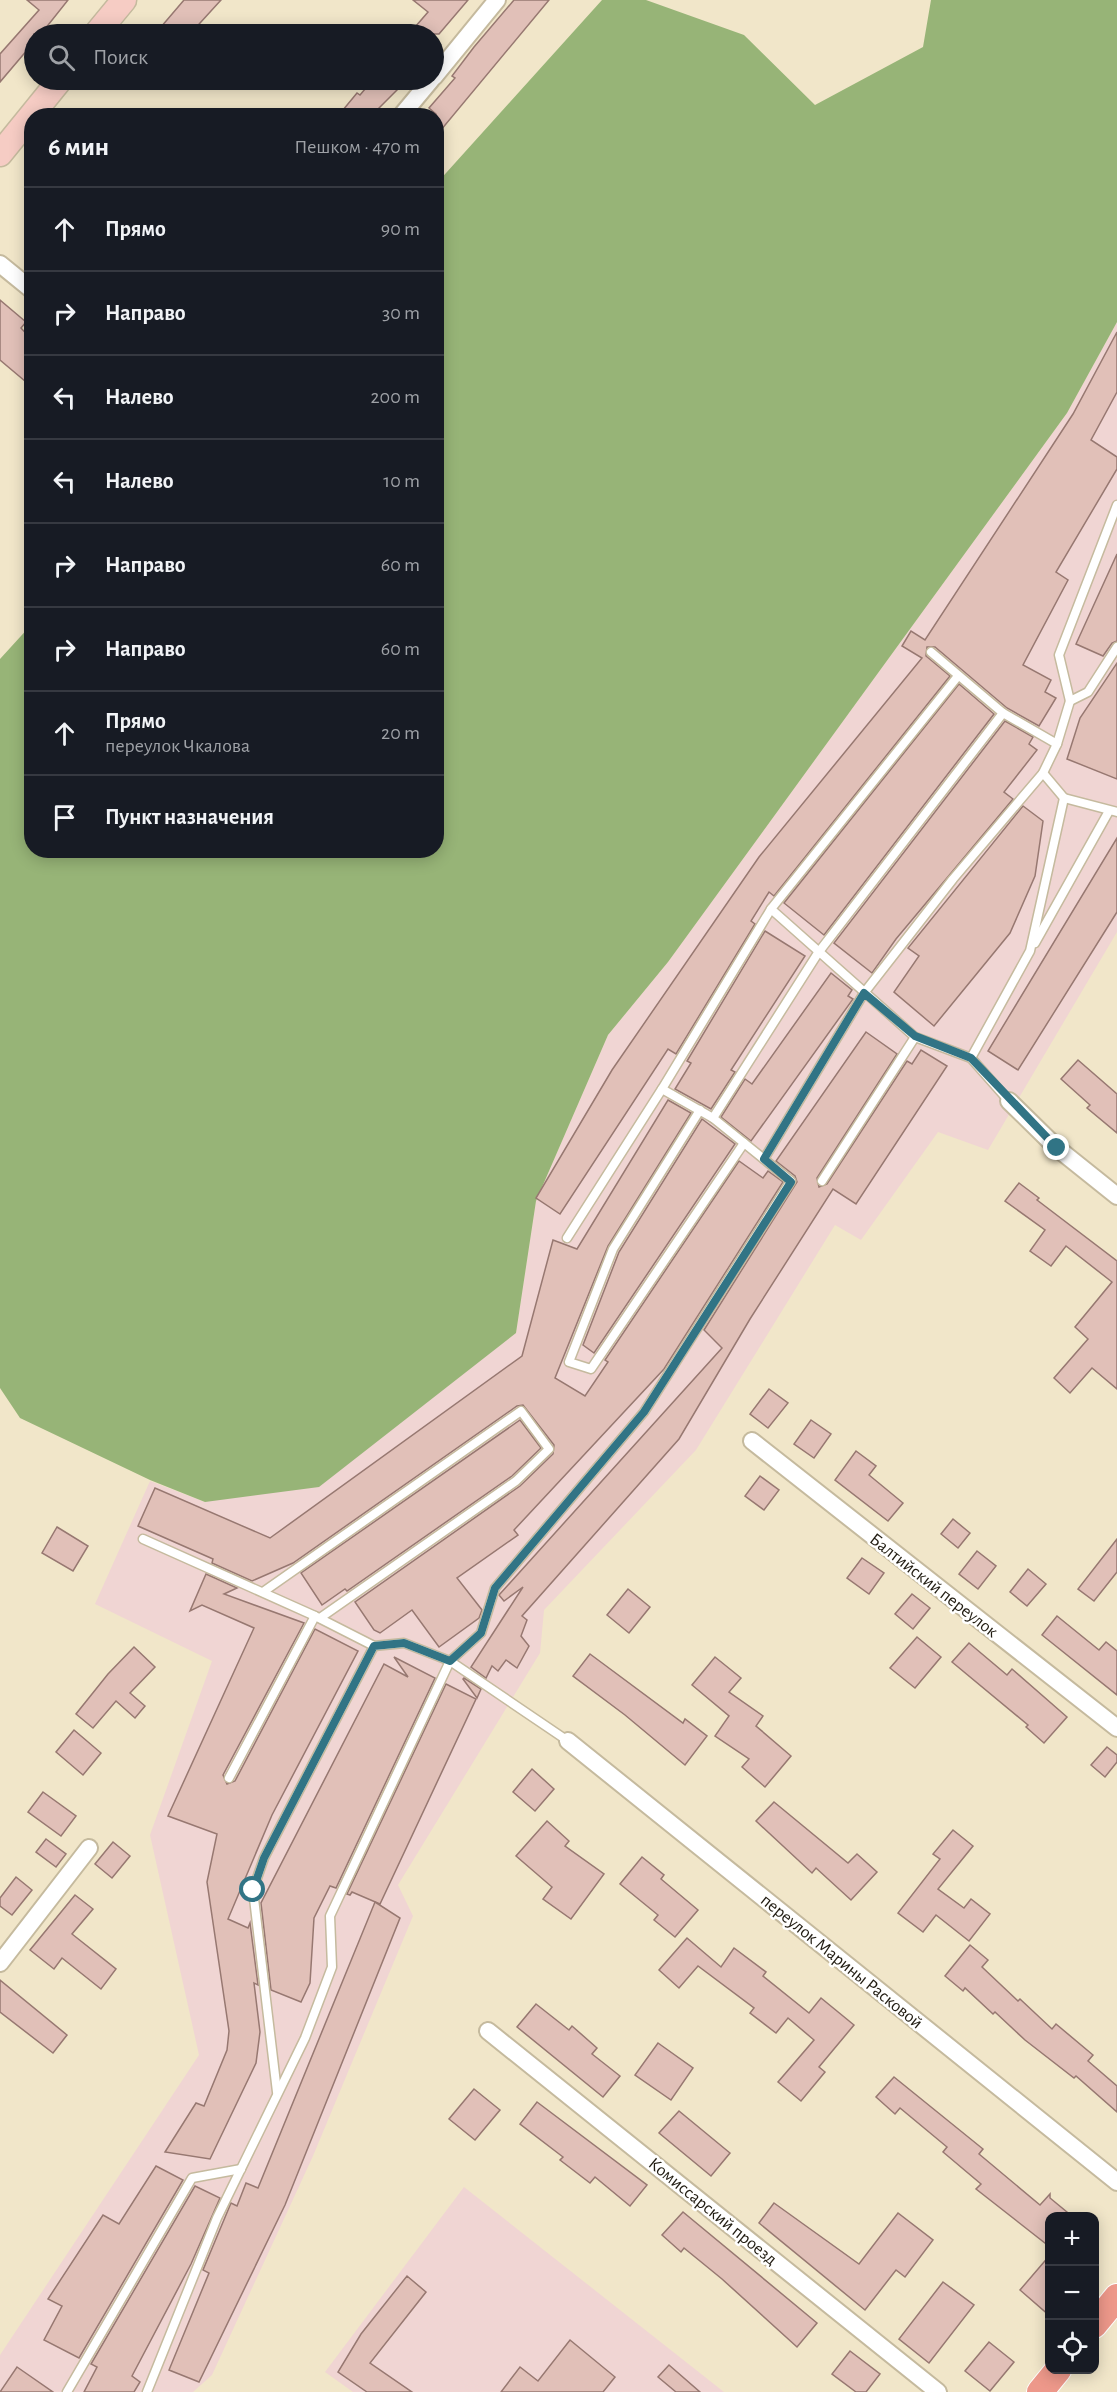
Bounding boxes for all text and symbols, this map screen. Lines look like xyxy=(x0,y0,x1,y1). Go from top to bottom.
search box xyxy=(24,24,444,90)
icon: search xyxy=(45,41,78,74)
text: Поиск xyxy=(93,46,148,68)
text: 6 мин xyxy=(48,134,109,160)
text: Пешком · 470 m xyxy=(294,137,420,157)
icon: ahead xyxy=(48,213,81,246)
text: Прямо xyxy=(105,218,166,240)
text: 90 m xyxy=(381,219,420,239)
icon: right xyxy=(48,297,81,330)
text: Направо xyxy=(105,302,186,324)
text: 30 m xyxy=(382,303,420,323)
icon: left xyxy=(48,381,81,414)
text: Налево xyxy=(105,386,174,408)
text: 200 m xyxy=(370,387,420,407)
icon: left xyxy=(48,465,81,498)
text: Налево xyxy=(105,470,174,492)
text: 10 m xyxy=(383,471,420,491)
icon: right xyxy=(48,549,81,582)
text: Направо xyxy=(105,554,186,576)
text: 60 m xyxy=(381,555,420,575)
icon: right xyxy=(48,633,81,666)
text: Направо xyxy=(105,638,186,660)
text: 60 m xyxy=(381,639,420,659)
text: Прямо xyxy=(105,710,166,732)
icon: ahead xyxy=(48,717,81,750)
text: 20 m xyxy=(381,723,420,743)
text: переулок Чкалова xyxy=(105,736,250,756)
icon: arrive xyxy=(48,801,81,834)
text: Пункт назначения xyxy=(105,806,274,828)
route end xyxy=(1043,1134,1069,1160)
street label: Балтийский переулок xyxy=(866,1530,1001,1642)
route start xyxy=(239,1876,265,1902)
street label: переулок Марины Расковой xyxy=(757,1891,926,2033)
street label: Комиссарский проезд xyxy=(645,2155,780,2269)
map controls xyxy=(1045,2212,1099,2374)
button: + xyxy=(1045,2212,1099,2266)
button: − xyxy=(1045,2266,1099,2320)
button: locate xyxy=(1045,2320,1099,2374)

